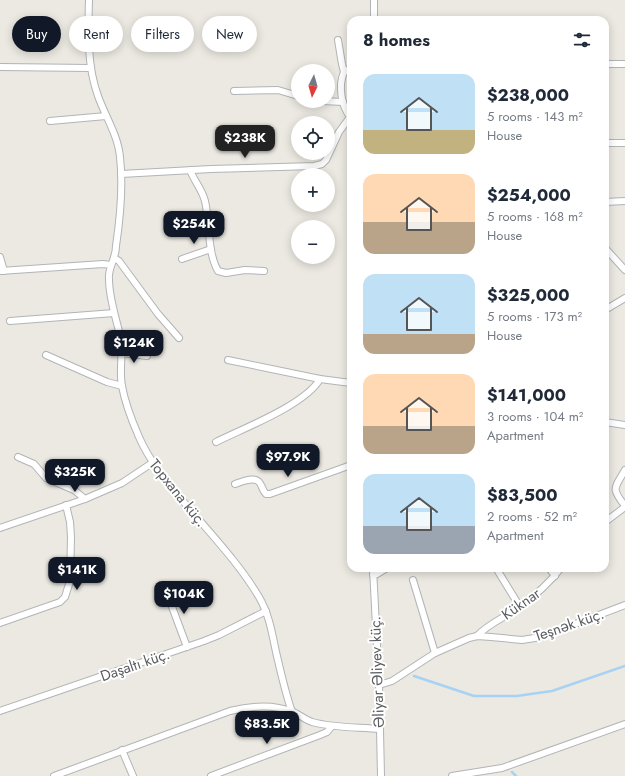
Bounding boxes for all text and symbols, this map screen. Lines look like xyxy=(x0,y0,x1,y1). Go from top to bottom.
chip: Buy xyxy=(12,16,61,52)
chip: Rent xyxy=(69,16,123,52)
chip: Filters xyxy=(131,16,194,52)
chip: New xyxy=(202,16,257,52)
text: 8 homes xyxy=(363,28,430,52)
icon: filters xyxy=(571,29,593,51)
north arrow xyxy=(291,64,335,108)
map controls xyxy=(291,64,335,264)
text: $238,000 xyxy=(487,83,569,107)
icon: home xyxy=(395,90,443,138)
text: 5 rooms · 143 m² xyxy=(487,107,583,126)
button: locate xyxy=(291,116,335,160)
pin: $238K xyxy=(217,125,273,159)
text: House xyxy=(487,126,522,145)
text: $238K xyxy=(224,128,266,147)
button: + xyxy=(291,168,335,212)
text: $254,000 xyxy=(487,183,571,207)
icon: home xyxy=(395,190,443,238)
text: 5 rooms · 168 m² xyxy=(487,207,583,226)
pin: $254K xyxy=(166,211,222,245)
text: $254K xyxy=(172,214,216,233)
button: − xyxy=(291,220,335,264)
text: House xyxy=(487,226,522,245)
text: $325,000 xyxy=(487,283,570,307)
icon: home xyxy=(395,290,443,338)
text: 5 rooms · 173 m² xyxy=(487,307,582,326)
text: House xyxy=(487,326,522,345)
pin: $124K xyxy=(106,330,162,364)
text: $124K xyxy=(113,333,155,352)
text: $141,000 xyxy=(487,383,566,407)
icon: home xyxy=(395,390,443,438)
text: 3 rooms · 104 m² xyxy=(487,407,583,426)
text: Apartment xyxy=(487,426,544,445)
pin: $97.9K xyxy=(255,444,321,478)
text: $97.9K xyxy=(266,447,310,466)
street label: Topxana küç. xyxy=(144,455,212,531)
pin: $325K xyxy=(47,459,103,493)
text: $325K xyxy=(54,462,96,481)
text: $83,500 xyxy=(487,483,558,507)
icon: home xyxy=(395,490,443,538)
text: 2 rooms · 52 m² xyxy=(487,507,577,526)
text: Apartment xyxy=(487,526,544,545)
pin: $141K xyxy=(49,557,105,591)
text: $141K xyxy=(57,560,97,579)
pin: $104K xyxy=(156,581,212,615)
street label: Küknar xyxy=(497,582,546,625)
text: $104K xyxy=(163,584,205,603)
street label: Teşnək küç. xyxy=(531,603,607,647)
street label: Əliyar Əliyev küç. xyxy=(364,616,390,728)
street label: Daşaltı küç. xyxy=(97,643,173,687)
pin: $83.5K xyxy=(234,711,300,745)
text: $83.5K xyxy=(244,714,290,733)

